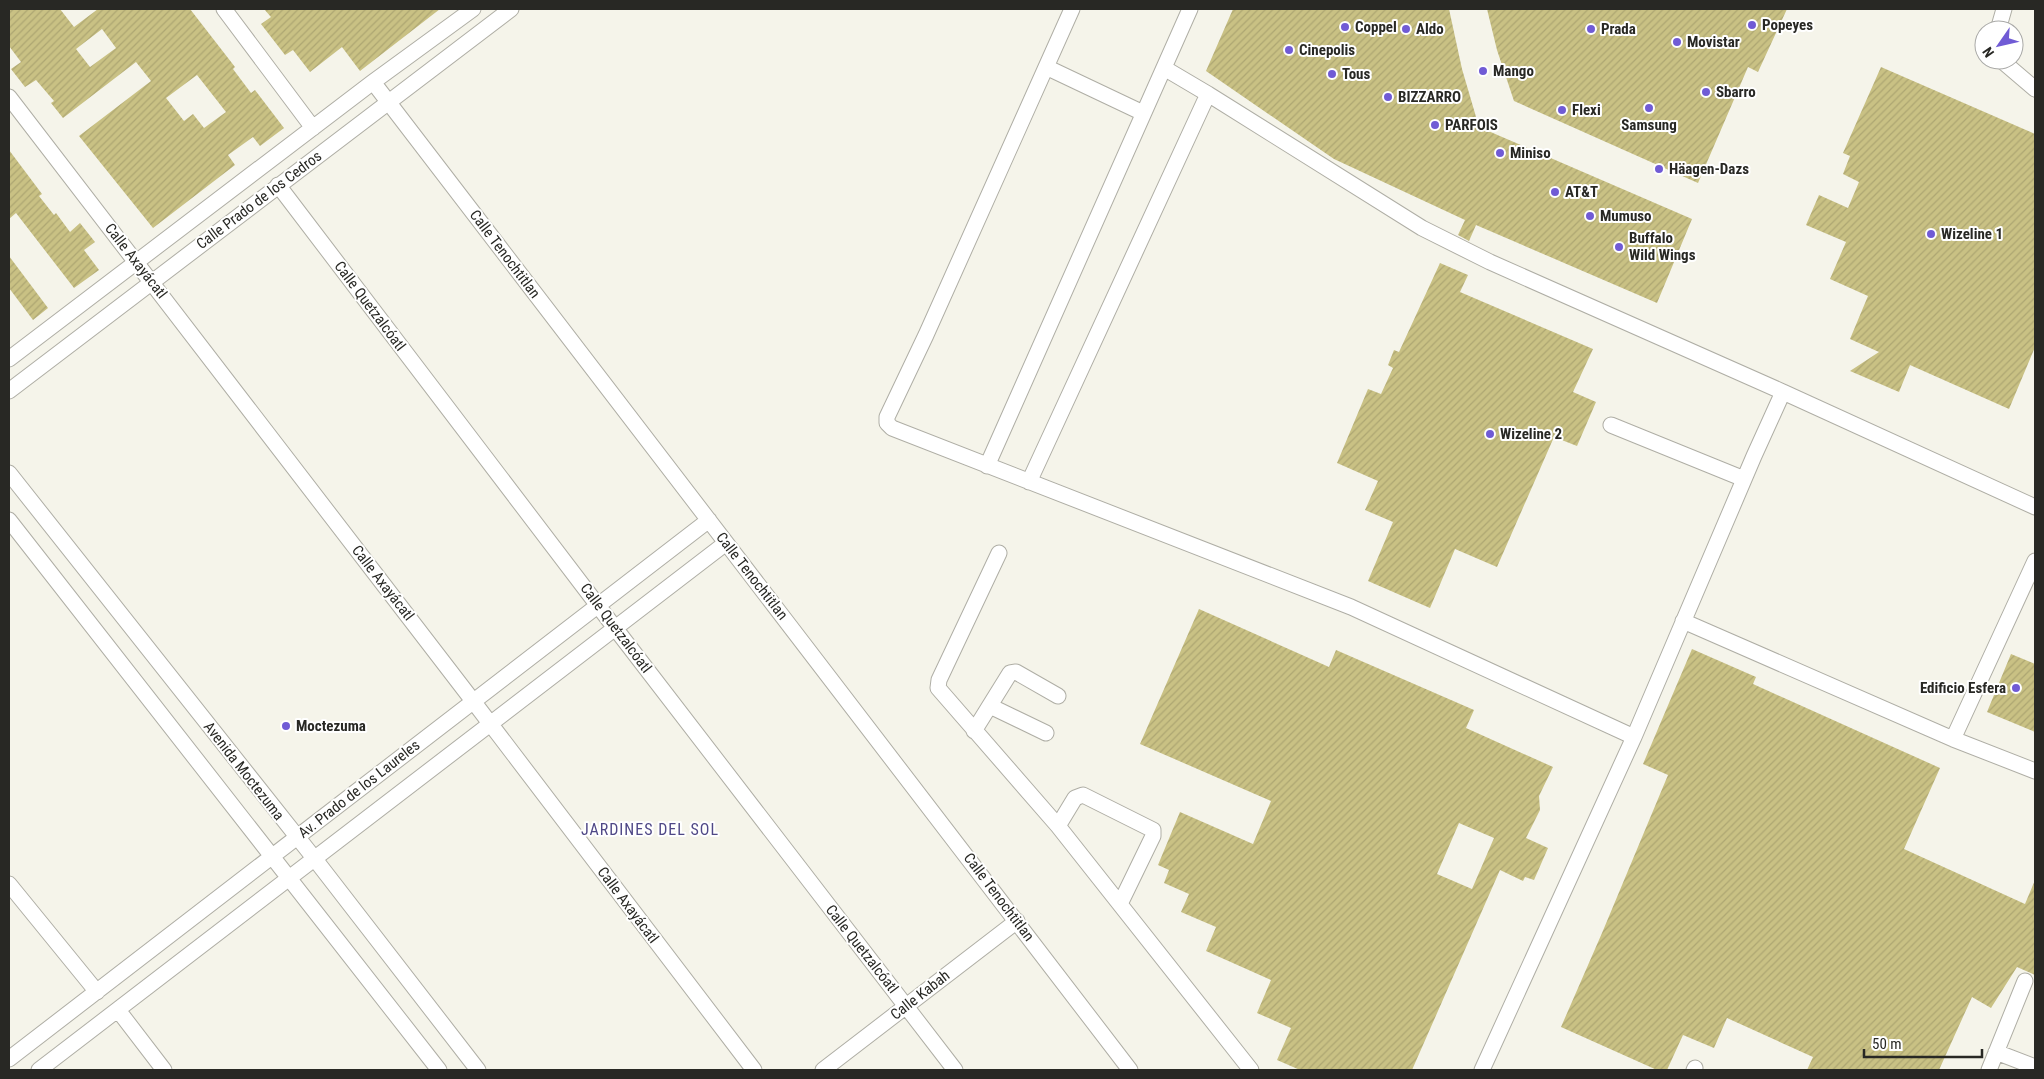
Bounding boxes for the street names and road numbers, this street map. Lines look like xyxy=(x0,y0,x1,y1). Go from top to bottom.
street label: Calle Prado de los Cedros xyxy=(193,147,325,253)
street label: Calle Tenochtitlan xyxy=(466,206,544,302)
street label: Calle Axayácatl xyxy=(101,220,171,302)
street label: Calle Quetzalcóatl xyxy=(330,258,410,354)
street label: Calle Tenochtitlan xyxy=(712,529,792,623)
street label: Calle Axayácatl xyxy=(348,542,418,624)
street label: Calle Quetzalcóatl xyxy=(576,580,656,676)
street label: Avenida Moctezuma xyxy=(200,718,288,824)
street label: Av. Prado de los Laureles xyxy=(295,736,423,842)
street label: Calle Tenochtitlan xyxy=(960,849,1038,945)
street label: Calle Axayácatl xyxy=(594,863,662,947)
street label: Calle Quetzalcóatl xyxy=(822,901,902,997)
street label: Calle Kabah xyxy=(887,966,953,1024)

